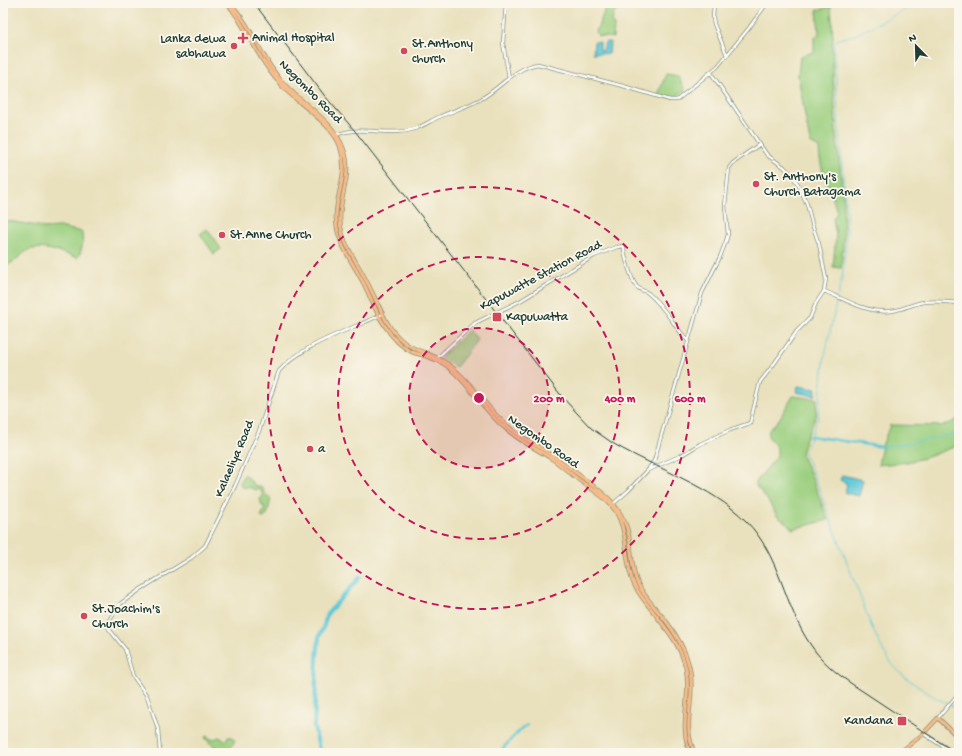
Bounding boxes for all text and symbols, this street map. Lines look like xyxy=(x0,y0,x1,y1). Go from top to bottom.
north arrow xyxy=(896,26,936,66)
place label: Animal Hospital xyxy=(252,31,335,46)
place label: Lanka dewa sabhawa xyxy=(160,32,227,62)
marker: Animal Hospital xyxy=(237,32,249,44)
text: N xyxy=(907,32,919,46)
place label: St.Anthony church xyxy=(412,37,473,67)
marker: Lanka dewa sabhawa xyxy=(229,41,239,51)
marker: St.Anthony church xyxy=(399,46,409,56)
street label: Negombo Road xyxy=(275,57,346,128)
place label: St. Anthony's Church Batagama xyxy=(764,170,861,200)
marker: St. Anthony's Church Batagama xyxy=(751,179,761,189)
place label: St.Anne Church xyxy=(230,228,311,243)
marker: St.Anne Church xyxy=(217,230,227,240)
street label: Kapuwatte Station Road xyxy=(478,237,606,314)
place label: Kapuwatta xyxy=(506,310,569,325)
marker: Kapuwatta xyxy=(491,311,503,323)
centre of rings xyxy=(472,391,486,405)
text: 200 m xyxy=(534,393,565,407)
text: 400 m xyxy=(604,393,636,407)
text: 600 m xyxy=(674,393,706,407)
street label: Negombo Road xyxy=(504,412,583,473)
street label: Kalaeliya Road xyxy=(212,417,258,500)
place label: a xyxy=(318,442,326,457)
marker: a xyxy=(305,444,315,454)
place label: St.Joachim's Church xyxy=(92,602,161,632)
marker: St.Joachim's Church xyxy=(79,611,89,621)
place label: Kandana xyxy=(844,714,894,729)
marker: Kandana xyxy=(896,715,908,727)

